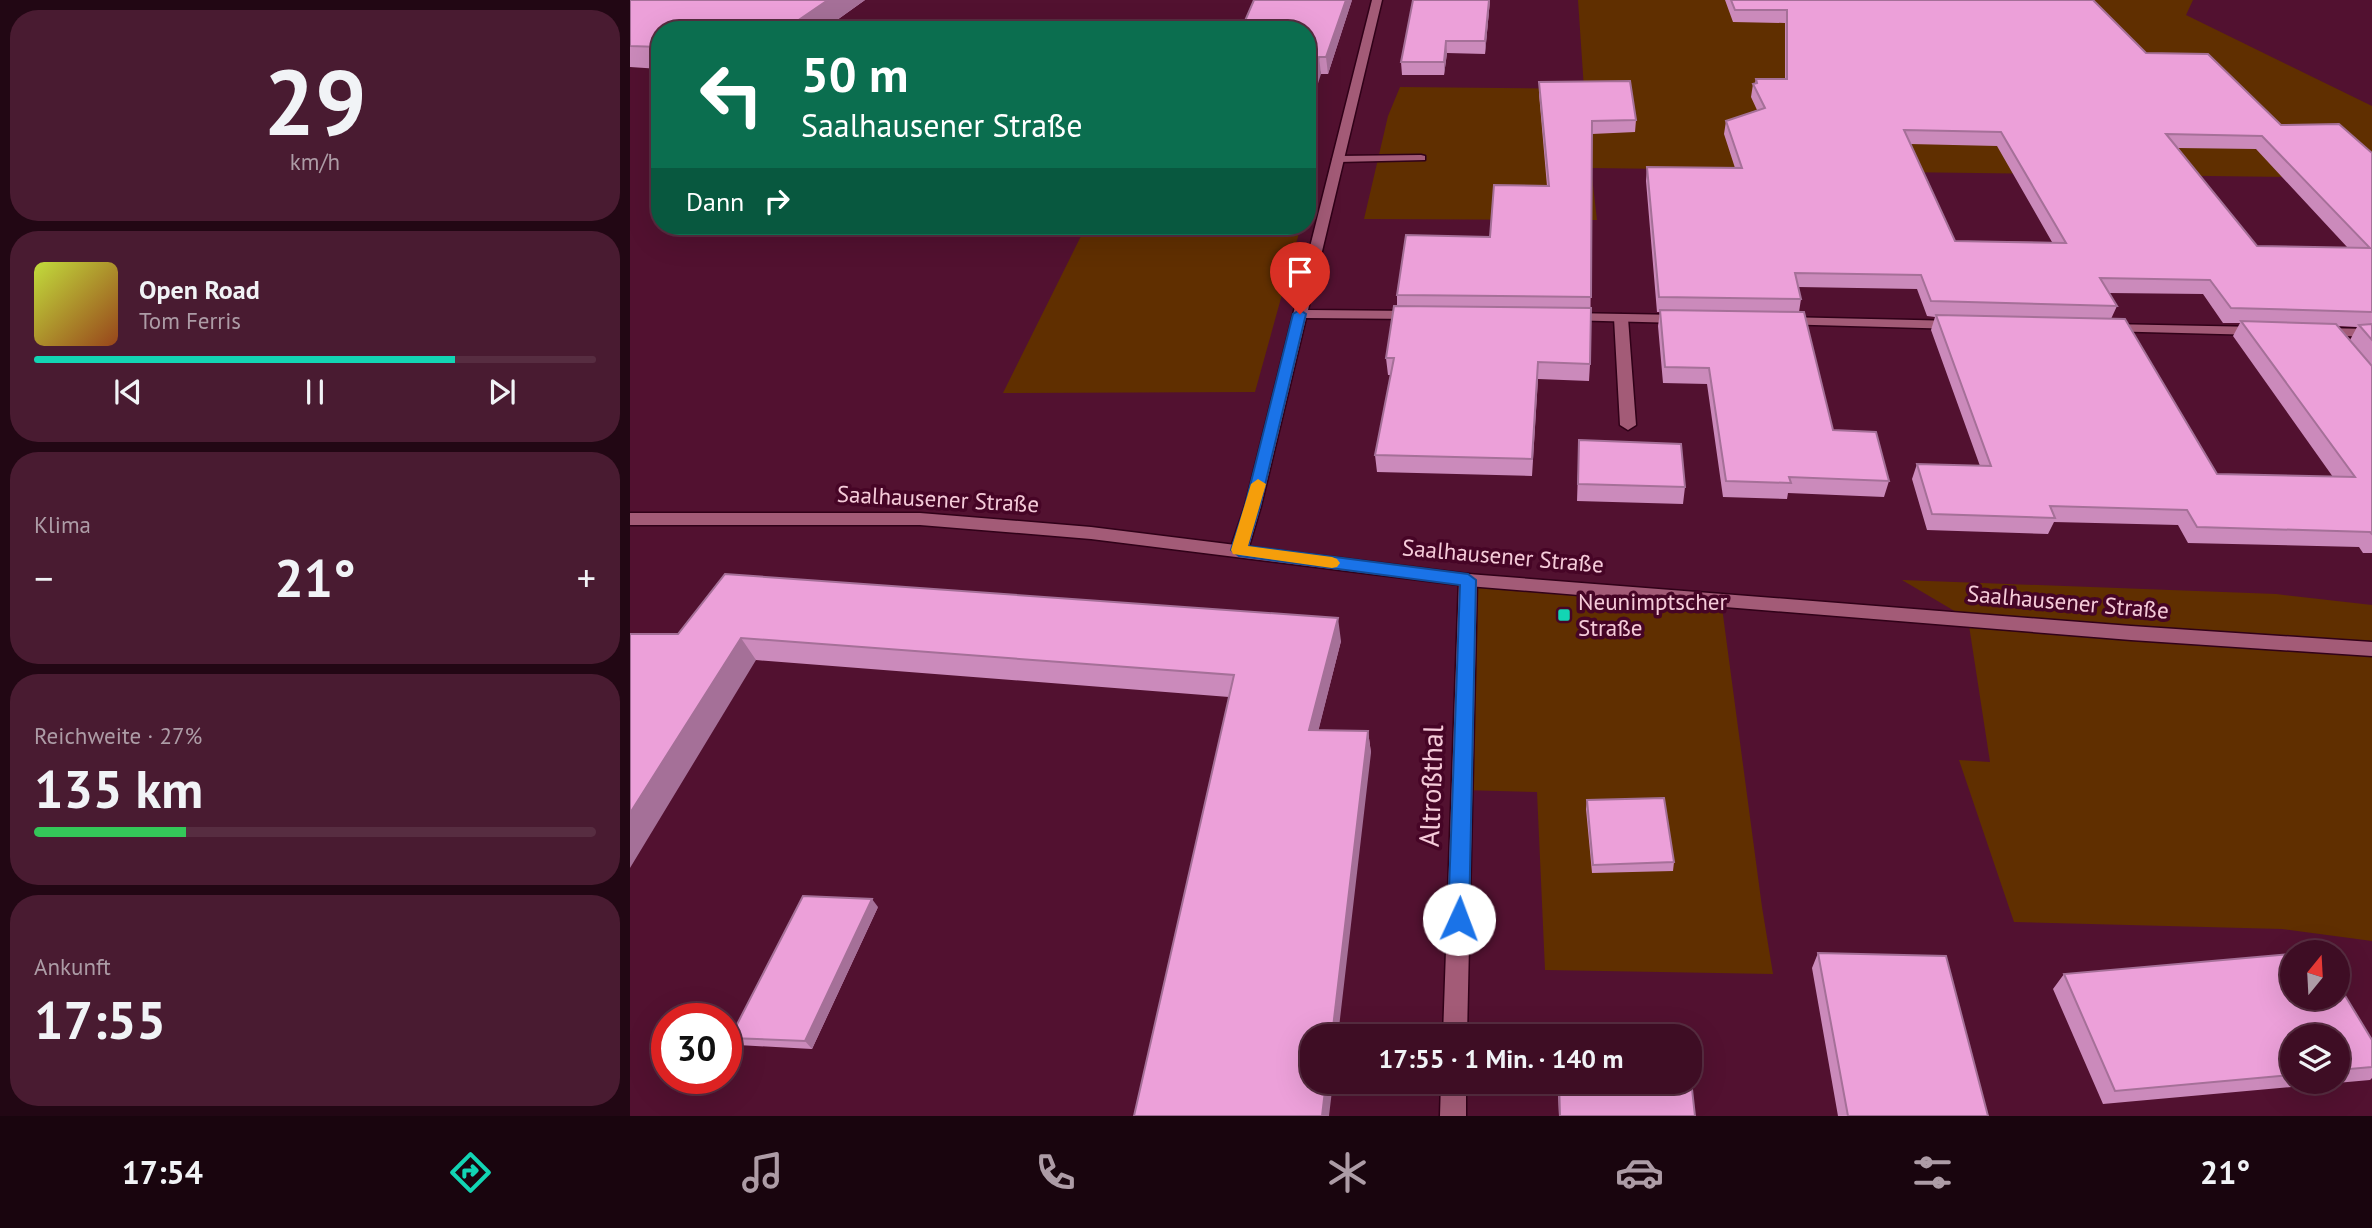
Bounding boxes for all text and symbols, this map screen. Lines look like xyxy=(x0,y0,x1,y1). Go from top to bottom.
text: 29 xyxy=(263,42,367,160)
text: 50 m xyxy=(801,42,908,106)
icon: left xyxy=(686,49,777,140)
text: Saalhausener Straße xyxy=(801,104,1082,146)
text: km/h xyxy=(290,147,340,176)
icon: right xyxy=(758,182,796,220)
text: Dann xyxy=(686,185,744,218)
pin xyxy=(1270,242,1330,314)
icon: arrive xyxy=(1281,253,1319,291)
text: Open Road xyxy=(139,273,260,306)
text: Tom Ferris xyxy=(139,306,241,335)
icon: previous xyxy=(109,373,147,411)
icon: pause xyxy=(296,373,334,411)
icon: next xyxy=(483,373,521,411)
street label: Saalhausener Straße xyxy=(836,479,1040,518)
text: Klima xyxy=(34,510,91,539)
street label: Saalhausener Straße xyxy=(1401,532,1605,579)
text: 21° xyxy=(274,544,356,611)
text: − xyxy=(34,553,53,602)
text: + xyxy=(577,553,596,602)
street label: Saalhausener Straße xyxy=(1966,578,2170,625)
place label: Neunimptscher Straße xyxy=(1578,587,1728,642)
marker: Neunimptscher Straße xyxy=(1556,607,1572,623)
text: Reichweite · 27% xyxy=(34,721,202,750)
street label: Altroßthal xyxy=(1410,724,1451,848)
text: 135 km xyxy=(34,755,203,822)
position arrow xyxy=(1422,882,1496,956)
north arrow xyxy=(2280,940,2350,1010)
map controls xyxy=(2280,940,2350,1094)
text: Ankunft xyxy=(34,952,111,981)
text: 17:55 xyxy=(34,986,166,1053)
speed limit sign: 30 xyxy=(651,1003,742,1094)
button: layers xyxy=(2280,1024,2350,1094)
text: 17:55 · 1 Min. · 140 m xyxy=(1378,1042,1624,1075)
icon: directions xyxy=(446,1148,495,1197)
icon: music xyxy=(738,1148,787,1197)
icon: phone xyxy=(1031,1148,1080,1197)
icon: climate xyxy=(1323,1148,1372,1197)
icon: car xyxy=(1615,1148,1664,1197)
icon: filters xyxy=(1908,1148,1957,1197)
text: 17:54 xyxy=(122,1151,203,1193)
text: 21° xyxy=(2200,1151,2250,1193)

